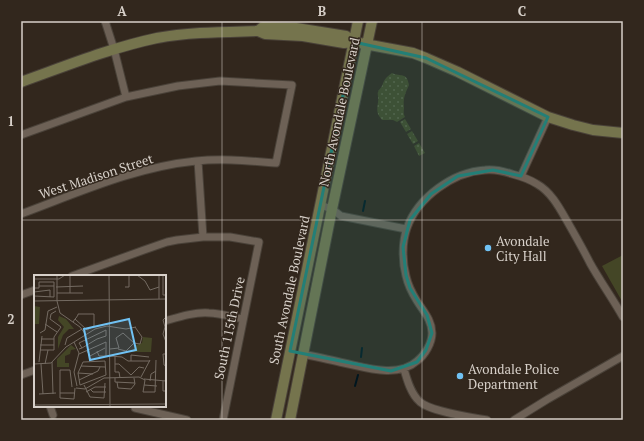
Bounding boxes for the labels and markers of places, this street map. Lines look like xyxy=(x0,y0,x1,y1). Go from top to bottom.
place label: Avondale City Hall xyxy=(496,232,549,265)
marker: Avondale City Hall xyxy=(483,243,493,253)
place label: Avondale Police Department xyxy=(468,360,559,393)
marker: Avondale Police Department xyxy=(455,371,465,381)

